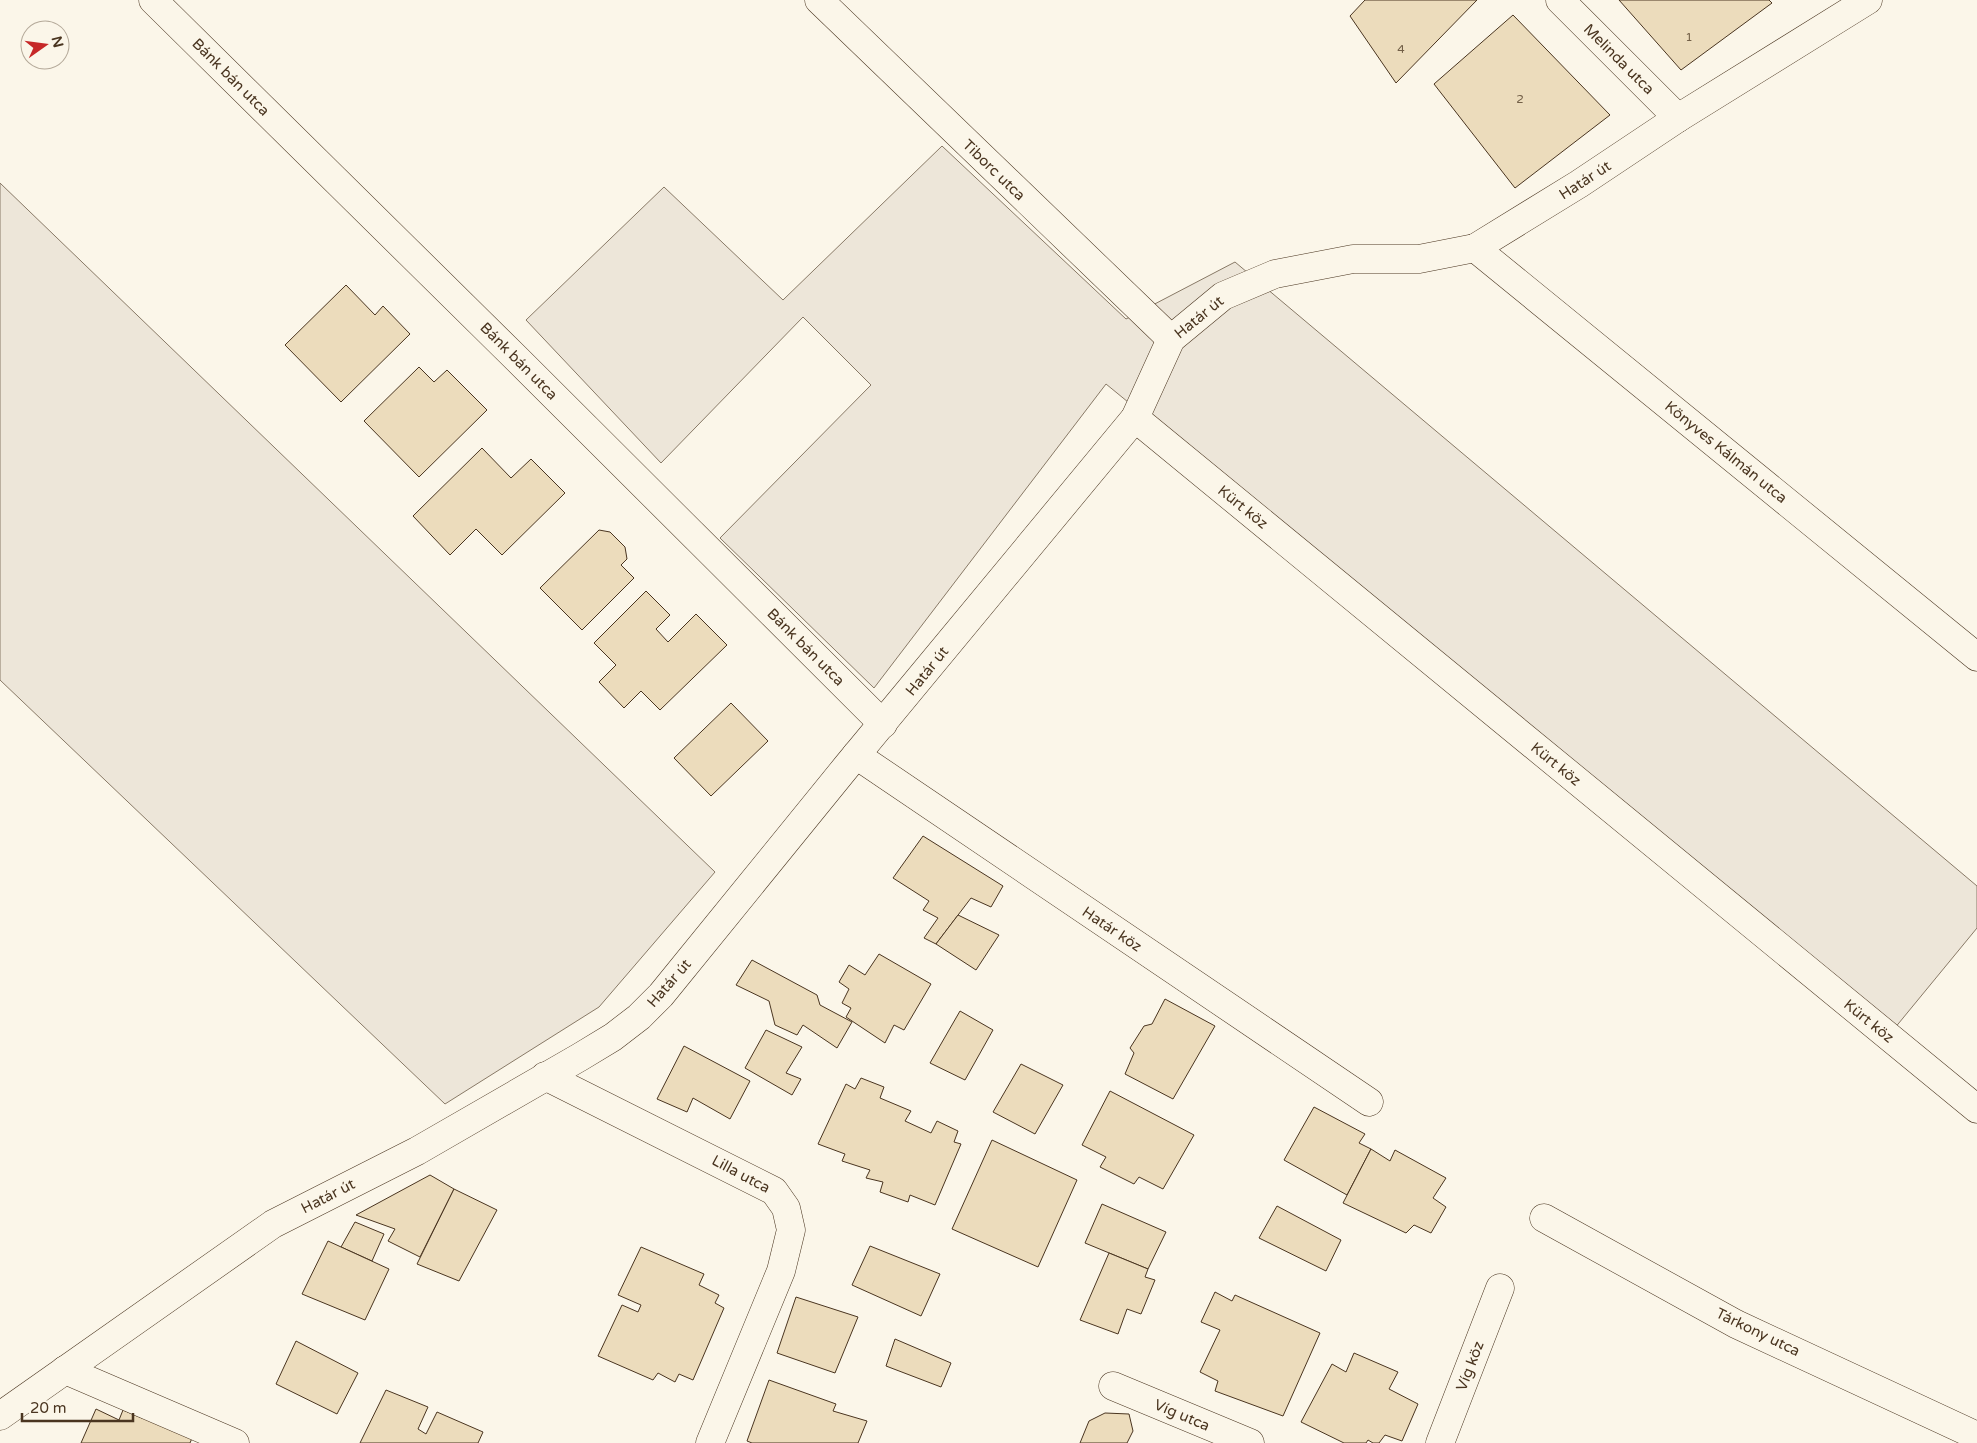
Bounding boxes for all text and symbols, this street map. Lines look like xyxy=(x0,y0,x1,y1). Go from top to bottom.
north arrow xyxy=(20,20,70,70)
street label: Melinda utca xyxy=(1580,20,1658,98)
house number: 1 xyxy=(1685,30,1693,44)
text: N xyxy=(48,34,67,49)
street label: Bánk bán utca xyxy=(189,35,273,119)
house number: 4 xyxy=(1397,42,1405,56)
house number: 2 xyxy=(1516,92,1524,106)
street label: Tiborc utca xyxy=(959,136,1029,204)
street label: Határ út xyxy=(1556,156,1615,203)
street label: Határ út xyxy=(1171,292,1228,342)
street label: Bánk bán utca xyxy=(477,319,561,403)
street label: Könyves Kálmán utca xyxy=(1661,397,1791,507)
street label: Kürt köz xyxy=(1214,481,1272,533)
street label: Bánk bán utca xyxy=(764,605,848,689)
street label: Határ út xyxy=(902,642,952,699)
street label: Kürt köz xyxy=(1527,738,1585,790)
street label: Határ köz xyxy=(1079,903,1145,955)
street label: Határ út xyxy=(643,955,695,1011)
street label: Kürt köz xyxy=(1840,995,1898,1047)
street label: Lilla utca xyxy=(709,1151,773,1197)
street label: Határ út xyxy=(298,1175,358,1217)
street label: Tárkony utca xyxy=(1713,1304,1803,1360)
street label: Víg köz xyxy=(1452,1339,1488,1393)
scale bar xyxy=(22,1390,134,1422)
street label: Víg utca xyxy=(1152,1395,1212,1435)
text: 20 m xyxy=(30,1399,67,1417)

